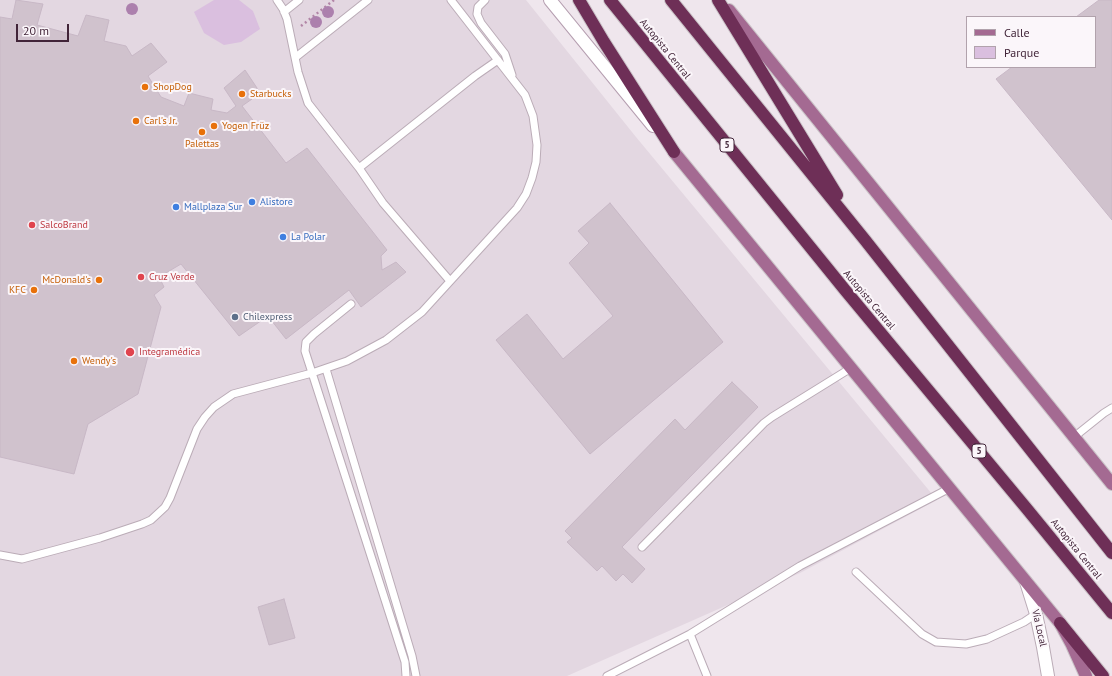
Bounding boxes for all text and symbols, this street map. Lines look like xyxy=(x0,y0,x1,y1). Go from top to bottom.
scale bar xyxy=(18,16,71,42)
legend xyxy=(966,16,1096,68)
street label: Autopista Central xyxy=(637,17,693,81)
text: 20 m xyxy=(23,23,49,38)
text: Calle xyxy=(1004,25,1030,40)
text: Parque xyxy=(1004,45,1039,60)
place label: ShopDog xyxy=(153,81,192,93)
marker: ShopDog xyxy=(140,82,150,92)
place label: Starbucks xyxy=(250,88,291,100)
marker: Starbucks xyxy=(237,89,247,99)
place label: Carl's Jr. xyxy=(144,115,177,127)
marker: Carl's Jr. xyxy=(131,116,141,126)
place label: Yogen Früz xyxy=(222,120,269,132)
marker: Yogen Früz xyxy=(209,121,219,131)
marker: Palettas xyxy=(197,127,207,137)
place label: Palettas xyxy=(185,138,219,150)
road number: 5 xyxy=(720,138,734,152)
place label: Alistore xyxy=(260,196,293,208)
marker: Alistore xyxy=(247,197,257,207)
place label: Mallplaza Sur xyxy=(184,201,242,213)
marker: Mallplaza Sur xyxy=(171,202,181,212)
place label: SalcoBrand xyxy=(40,219,88,231)
marker: SalcoBrand xyxy=(27,220,37,230)
place label: La Polar xyxy=(291,231,325,243)
marker: La Polar xyxy=(278,232,288,242)
street label: Autopista Central xyxy=(841,268,897,332)
place label: Cruz Verde xyxy=(149,271,195,283)
marker: Cruz Verde xyxy=(136,272,146,282)
place label: McDonald's xyxy=(42,274,91,286)
marker: McDonald's xyxy=(94,275,104,285)
place label: KFC xyxy=(9,284,26,296)
marker: KFC xyxy=(29,285,39,295)
place label: Chilexpress xyxy=(243,311,292,323)
marker: Chilexpress xyxy=(230,312,240,322)
marker: Integramédica xyxy=(124,346,136,358)
place label: Integramédica xyxy=(139,346,200,358)
place label: Wendy's xyxy=(82,355,116,367)
marker: Wendy's xyxy=(69,356,79,366)
road number: 5 xyxy=(972,444,986,458)
street label: Autopista Central xyxy=(1048,517,1104,581)
street label: Vía Local xyxy=(1029,608,1049,648)

